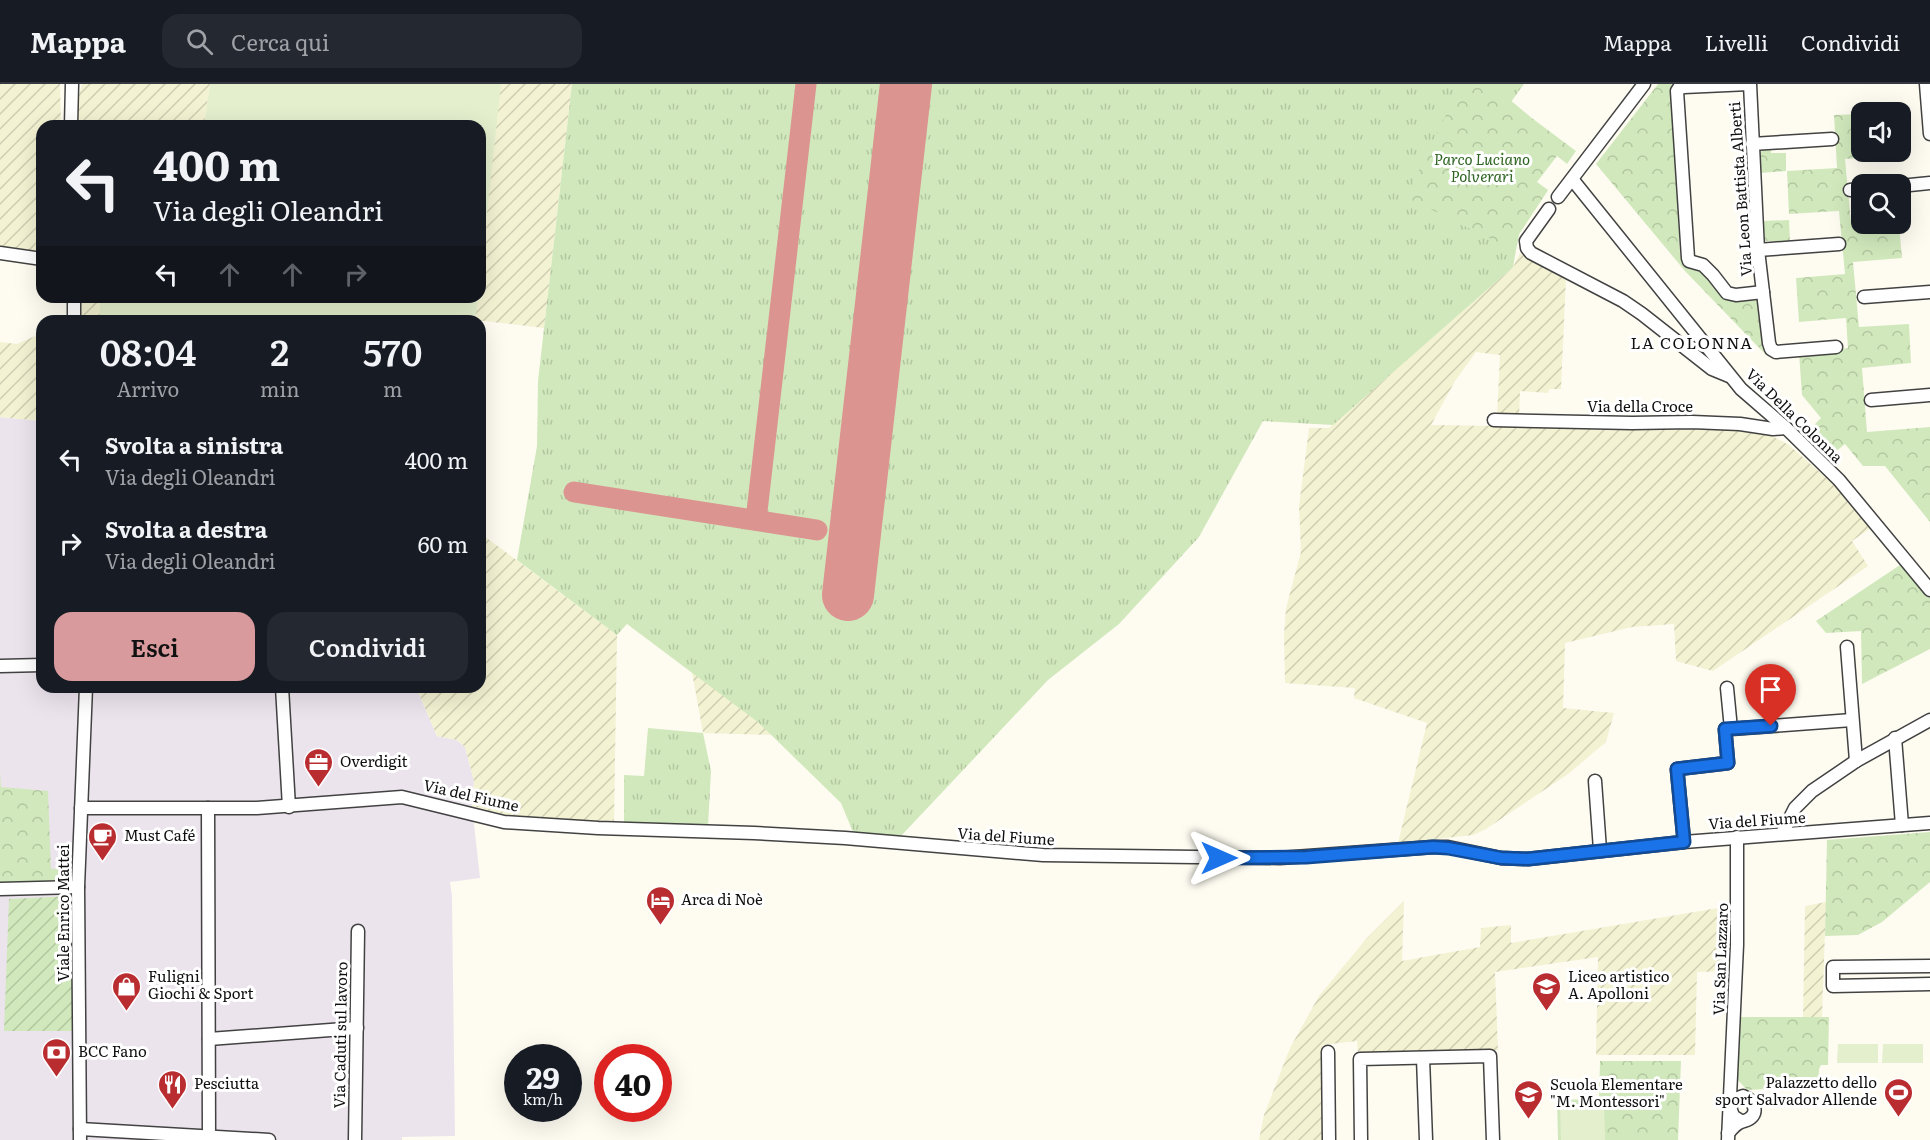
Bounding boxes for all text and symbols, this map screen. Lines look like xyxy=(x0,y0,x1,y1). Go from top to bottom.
search box xyxy=(162,14,582,68)
text: Mappa xyxy=(30,20,126,62)
icon: search xyxy=(183,25,216,58)
text: Cerca qui xyxy=(231,25,329,58)
text: Mappa xyxy=(1603,26,1672,57)
text: Livelli xyxy=(1705,26,1768,57)
text: Condividi xyxy=(1801,26,1900,57)
street label: Via Leon Battista Alberti xyxy=(1722,101,1757,277)
map controls xyxy=(1851,102,1911,234)
button: sound xyxy=(1851,102,1911,162)
text: 400 m xyxy=(153,132,280,194)
icon: left xyxy=(54,144,132,222)
park label: Parco Luciano Polverari xyxy=(1434,147,1530,187)
button: search xyxy=(1851,174,1911,234)
text: Via degli Oleandri xyxy=(153,189,383,229)
icon: left xyxy=(150,258,183,291)
icon: ahead xyxy=(213,258,246,291)
icon: ahead xyxy=(276,258,309,291)
icon: right xyxy=(339,258,372,291)
text: 08:04 xyxy=(100,324,196,377)
text: 2 xyxy=(270,324,289,377)
text: 570 xyxy=(363,324,422,377)
district label: LA COLONNA xyxy=(1630,330,1754,354)
street label: Via Della Colonna xyxy=(1741,362,1850,468)
text: Arrivo xyxy=(117,373,179,403)
text: min xyxy=(260,373,299,403)
text: m xyxy=(383,373,402,403)
street label: Via della Croce xyxy=(1587,394,1693,417)
text: Svolta a sinistra xyxy=(105,428,283,461)
icon: left xyxy=(54,443,87,476)
text: 400 m xyxy=(405,443,468,476)
text: Via degli Oleandri xyxy=(105,461,276,491)
text: Svolta a destra xyxy=(105,512,267,545)
icon: right xyxy=(54,527,87,560)
text: 60 m xyxy=(418,527,468,560)
text: Via degli Oleandri xyxy=(105,545,276,575)
button: Esci xyxy=(54,612,255,681)
button: Condividi xyxy=(267,612,468,681)
pin xyxy=(1745,664,1796,726)
icon: arrive xyxy=(1754,673,1787,706)
office icon: Overdigit xyxy=(303,746,335,788)
place label: Overdigit xyxy=(340,749,408,772)
street label: Via del Fiume xyxy=(421,772,522,817)
street label: Via del Fiume xyxy=(1707,805,1807,834)
cafe icon: Must Café xyxy=(87,820,119,862)
street label: Via del Fiume xyxy=(957,821,1056,850)
place label: Must Café xyxy=(124,823,196,846)
position arrow xyxy=(1187,826,1251,890)
street label: Viale Enrico Mattei xyxy=(51,844,74,982)
hotel icon: Arca di Noè xyxy=(644,884,676,926)
place label: Arca di Noè xyxy=(681,887,763,910)
street label: Via San Lazzaro xyxy=(1706,902,1733,1016)
street label: Via Caduti sul lavoro xyxy=(327,961,352,1109)
place label: Fuligni Giochi & Sport xyxy=(148,964,254,1004)
place label: Liceo artistico A. Apolloni xyxy=(1568,964,1670,1004)
shop icon: Fuligni Giochi & Sport xyxy=(111,970,143,1012)
school or university icon: Liceo artistico A. Apolloni xyxy=(1531,970,1563,1012)
bank icon: BCC Fano xyxy=(41,1036,73,1078)
place label: BCC Fano xyxy=(78,1039,147,1062)
speed limit sign: 40 xyxy=(594,1044,672,1122)
text: 29 xyxy=(526,1054,560,1098)
restaurant icon: Pesciutta xyxy=(157,1068,189,1110)
place label: Palazzetto dello sport Salvador Allende xyxy=(1715,1070,1877,1110)
place label: Pesciutta xyxy=(194,1071,260,1094)
place label: Scuola Elementare "M. Montessori" xyxy=(1550,1072,1683,1112)
sports icon: Palazzetto dello sport Salvador Allende xyxy=(1882,1076,1914,1118)
school or university icon: Scuola Elementare "M. Montessori" xyxy=(1513,1078,1545,1120)
text: km/h xyxy=(523,1087,563,1110)

